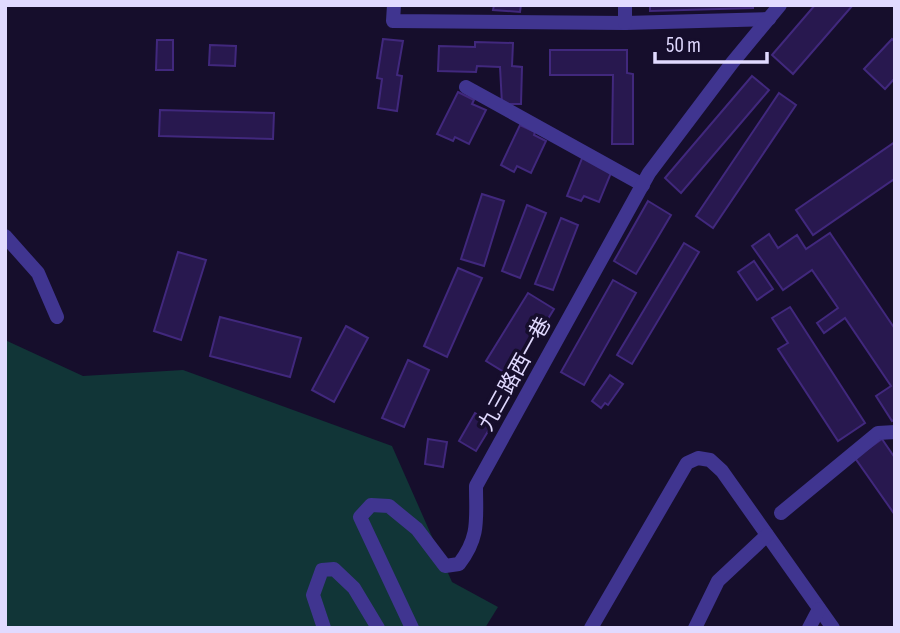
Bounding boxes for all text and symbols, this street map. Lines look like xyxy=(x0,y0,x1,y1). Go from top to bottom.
scale bar xyxy=(655,21,767,65)
text: 50 m xyxy=(666,33,701,58)
street label: 九三路西一巷 xyxy=(474,313,556,435)

